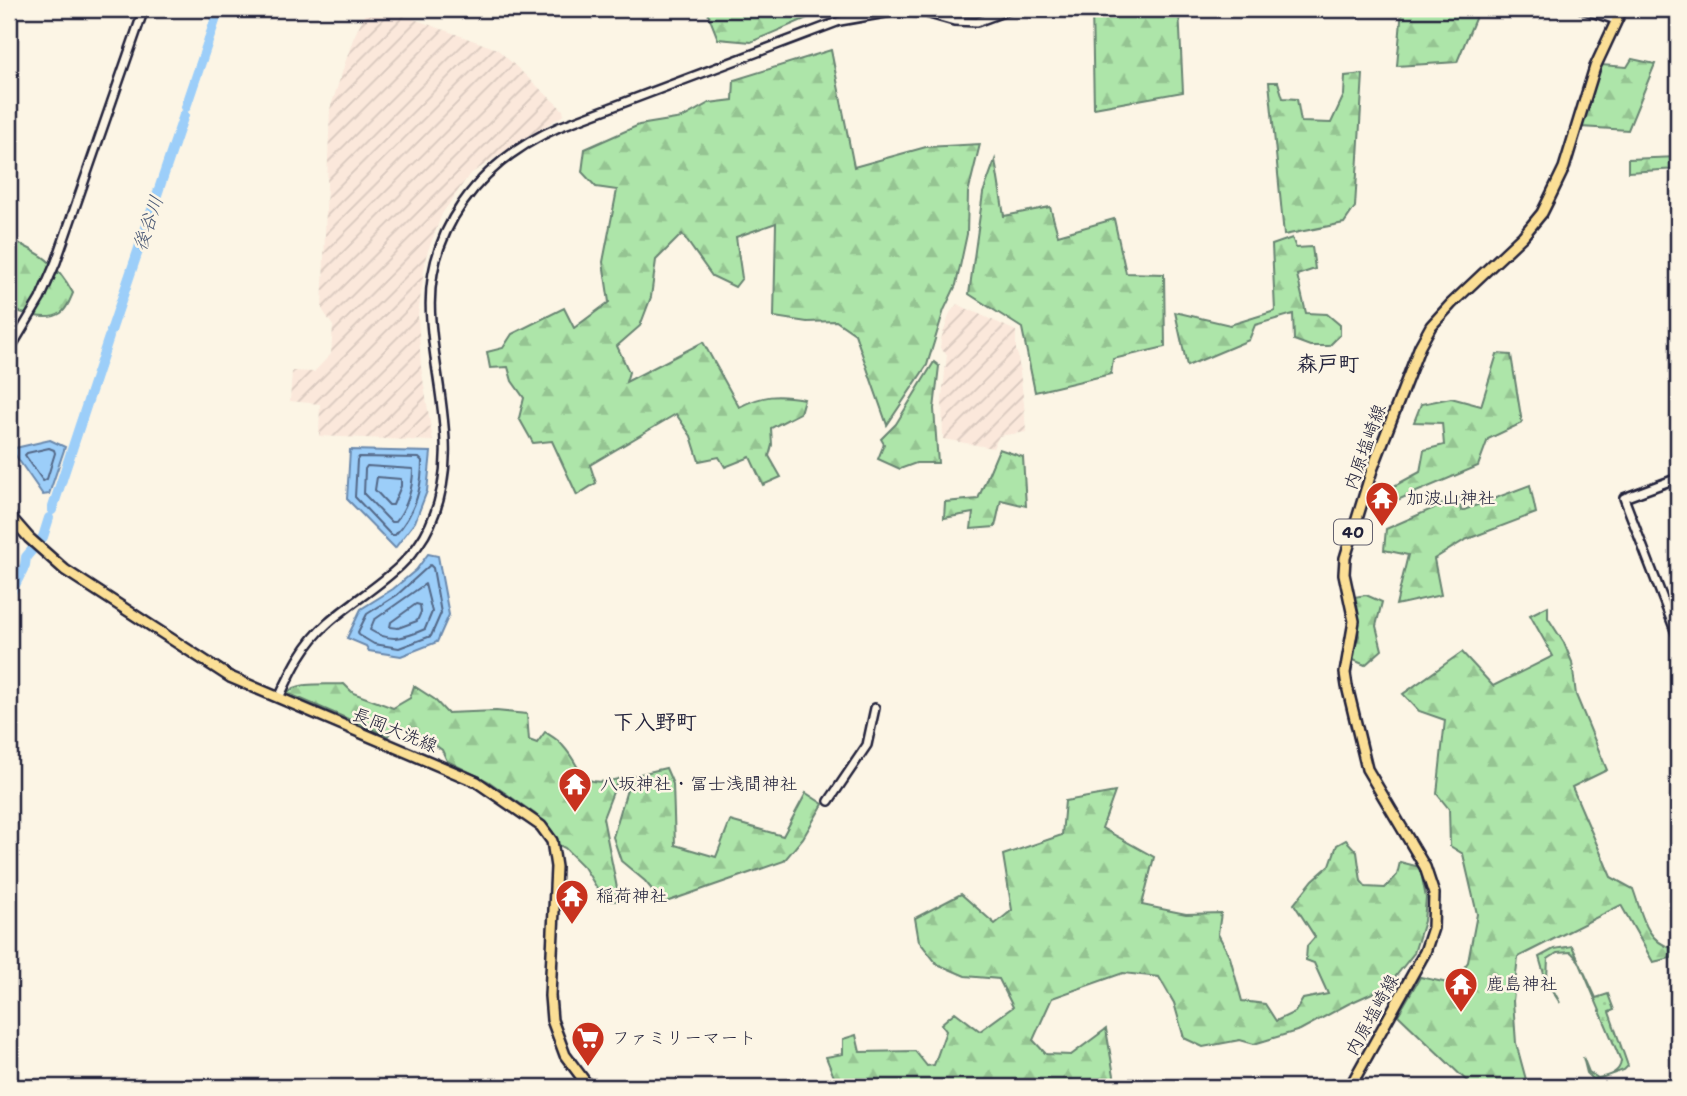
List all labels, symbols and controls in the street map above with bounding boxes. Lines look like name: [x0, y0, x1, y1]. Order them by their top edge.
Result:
water label: 後谷川: [127, 192, 169, 254]
district label: 森戸町: [1297, 350, 1360, 378]
street label: 内原塩崎線: [1338, 401, 1392, 493]
temple icon: 加波山神社: [1363, 479, 1401, 528]
place label: 加波山神社: [1406, 486, 1496, 510]
road number: 40: [1334, 520, 1372, 544]
street label: 長岡大洗線: [349, 702, 441, 758]
district label: 下入野町: [613, 708, 697, 736]
temple icon: 八坂神社・冨士浅間神社: [556, 765, 594, 814]
place label: 八坂神社・冨士浅間神社: [600, 772, 798, 796]
temple icon: 稲荷神社: [553, 877, 591, 926]
place label: 稲荷神社: [596, 884, 668, 908]
temple icon: 鹿島神社: [1442, 965, 1480, 1014]
street label: 内原塩崎線: [1340, 970, 1404, 1060]
place label: 鹿島神社: [1486, 972, 1558, 996]
supermarket icon: ファミリーマート: [569, 1019, 607, 1068]
place label: ファミリーマート: [612, 1026, 756, 1050]

